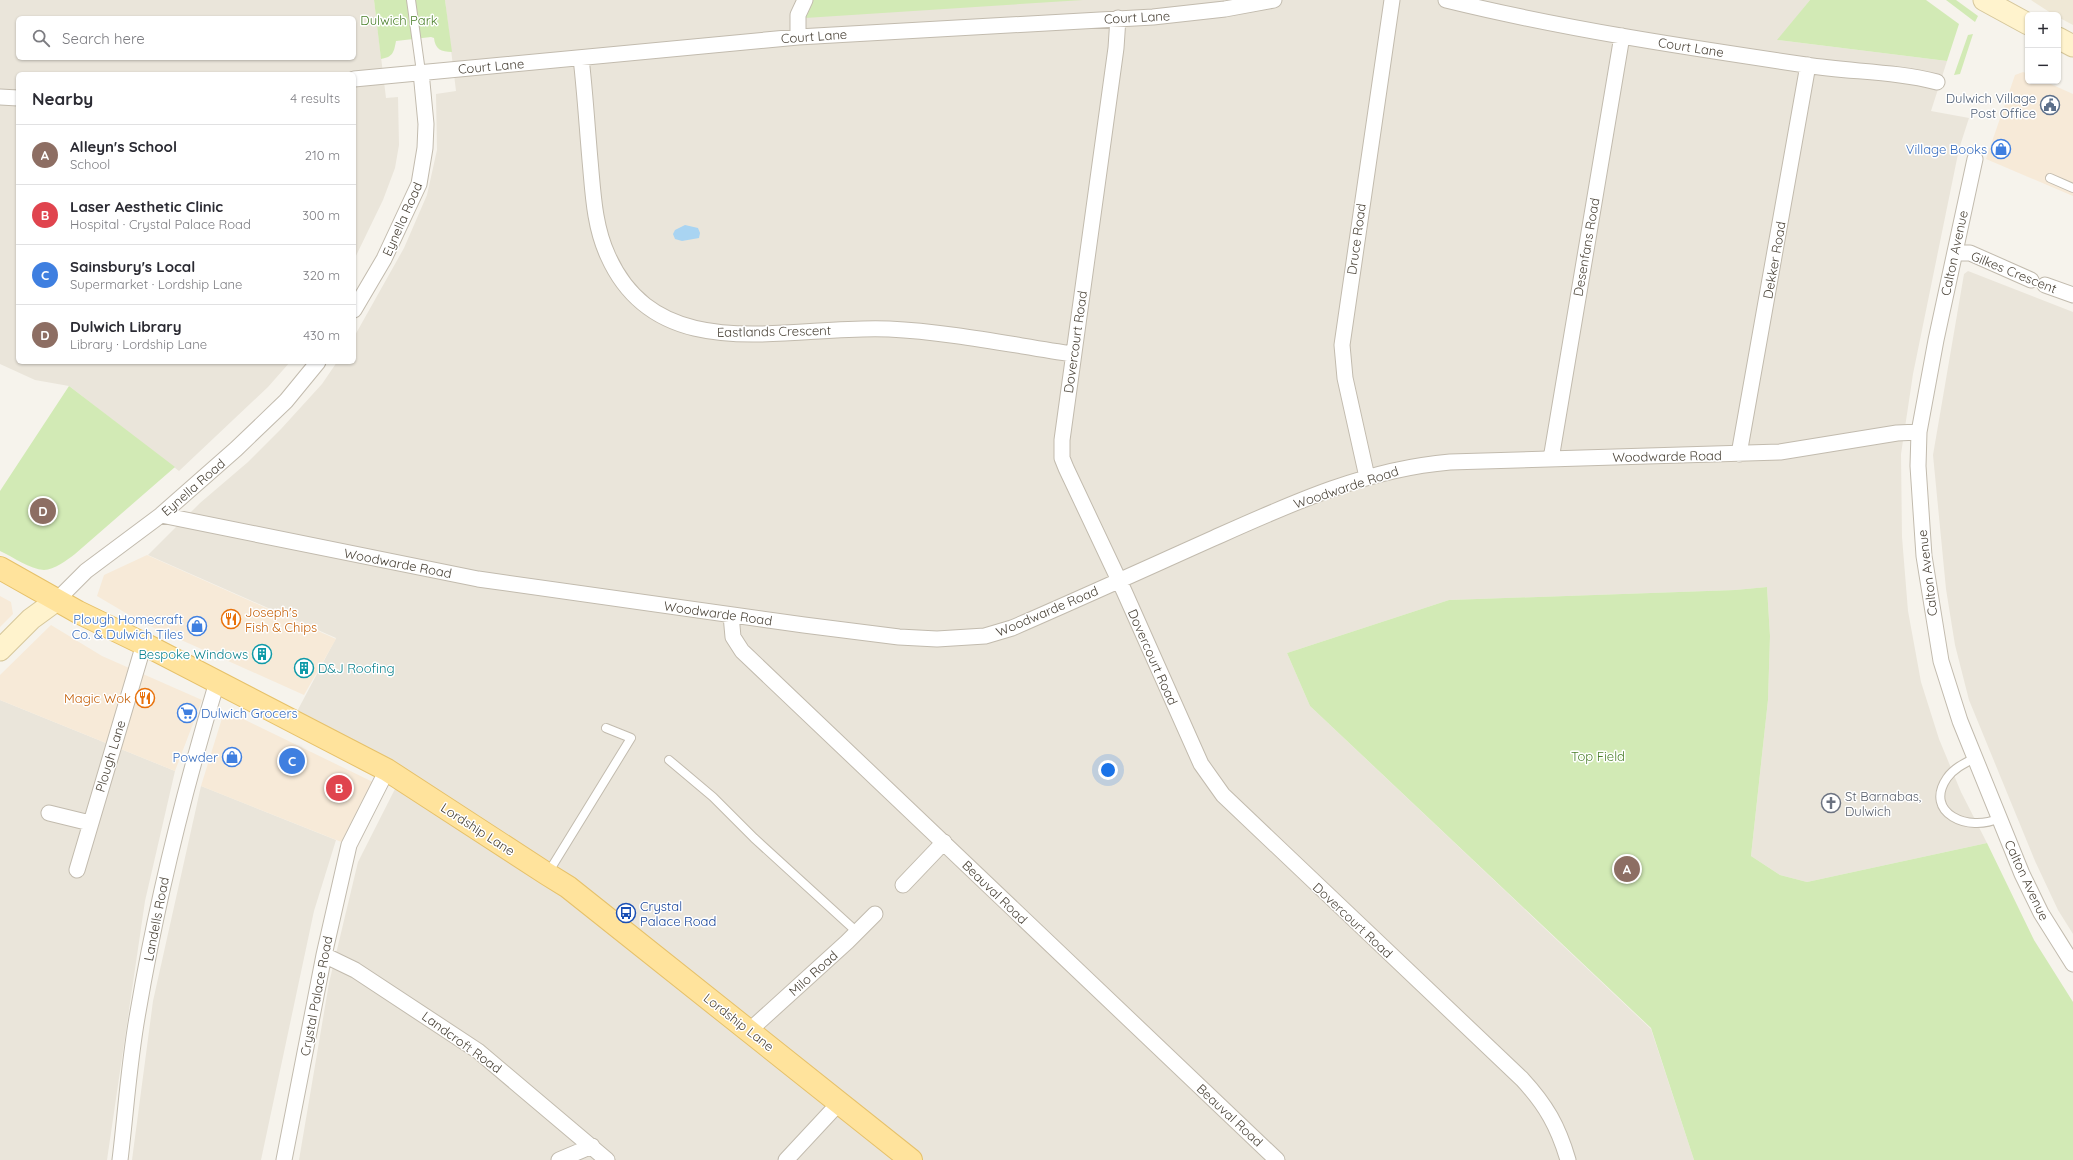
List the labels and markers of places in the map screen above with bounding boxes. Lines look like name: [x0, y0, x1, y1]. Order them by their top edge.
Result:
place label: Dulwich Village Post Office: [1946, 90, 2036, 121]
public building icon: Dulwich Village Post Office: [2039, 94, 2061, 116]
shop icon: Village Books: [1990, 138, 2012, 160]
place label: Village Books: [1906, 141, 1987, 157]
pin: D: [30, 496, 56, 526]
place label: Joseph's Fish & Chips: [245, 604, 317, 635]
restaurant icon: Joseph's Fish & Chips: [220, 608, 242, 630]
place label: Plough Homecraft Co. & Dulwich Tiles: [72, 611, 183, 642]
shop icon: Plough Homecraft Co. & Dulwich Tiles: [186, 615, 208, 637]
building icon: Bespoke Windows: [251, 643, 273, 665]
place label: Bespoke Windows: [138, 646, 248, 662]
building icon: D&J Roofing: [293, 657, 315, 679]
place label: D&J Roofing: [318, 660, 395, 676]
restaurant icon: Magic Wok: [134, 687, 156, 709]
place label: Magic Wok: [64, 690, 131, 706]
supermarket icon: Dulwich Grocers: [176, 702, 198, 724]
place label: Dulwich Grocers: [201, 705, 298, 721]
shop icon: Powder: [221, 746, 243, 768]
pin: C: [279, 746, 305, 776]
place label: Powder: [173, 749, 218, 765]
pin: B: [326, 773, 352, 803]
place label: St Barnabas, Dulwich: [1845, 788, 1922, 819]
church icon: St Barnabas, Dulwich: [1820, 792, 1842, 814]
pin: A: [1614, 854, 1640, 884]
place label: Crystal Palace Road: [640, 898, 716, 929]
bus stop icon: Crystal Palace Road: [615, 902, 637, 924]

